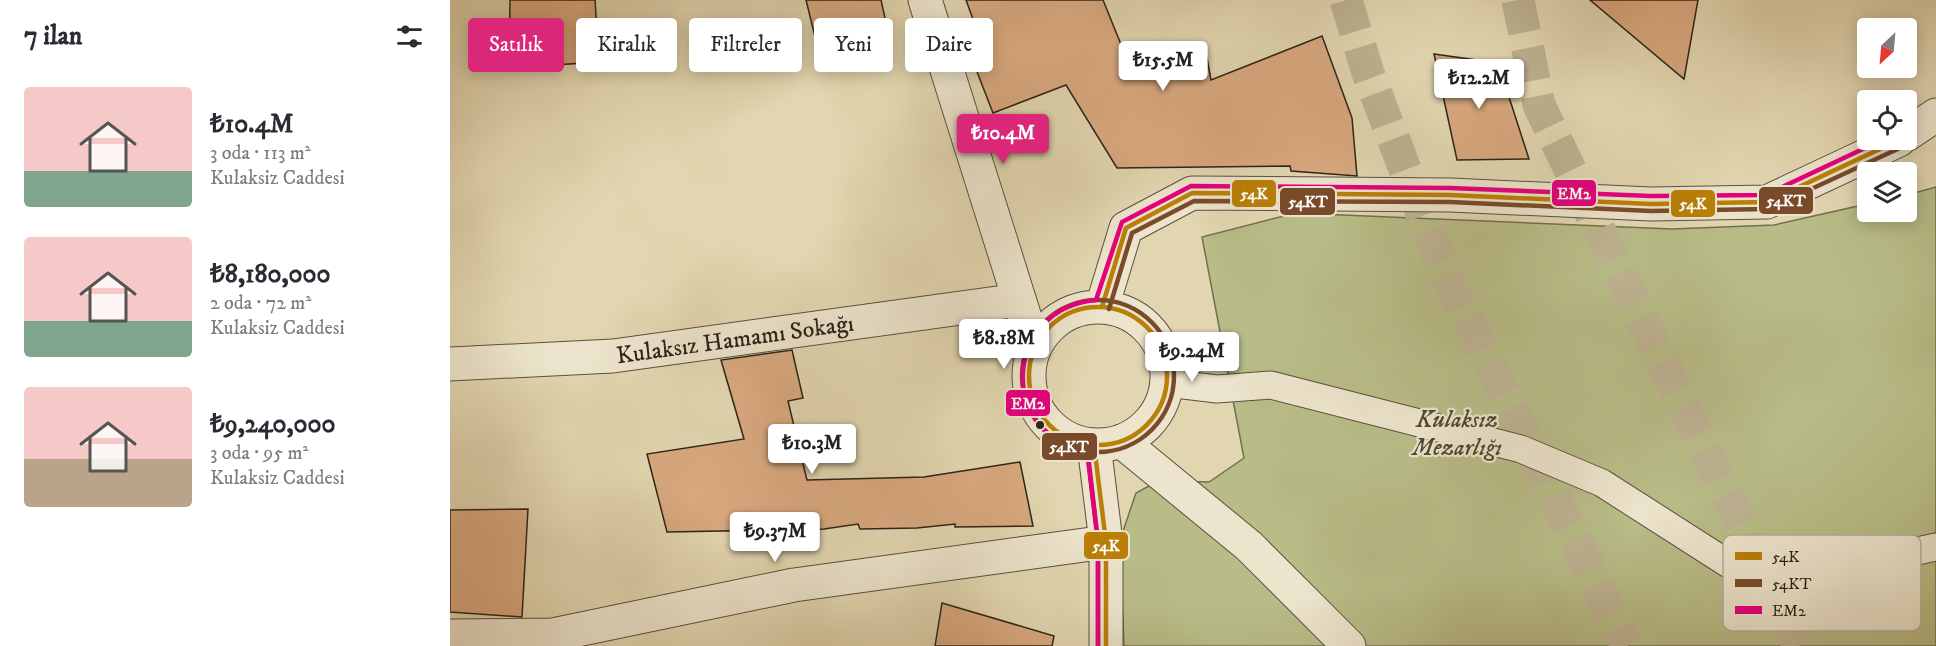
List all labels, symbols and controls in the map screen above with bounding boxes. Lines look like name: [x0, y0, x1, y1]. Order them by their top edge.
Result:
chip: Satılık: [468, 18, 564, 72]
chip: Kiralık: [576, 18, 677, 72]
chip: Filtreler: [689, 18, 802, 72]
chip: Yeni: [814, 18, 893, 72]
chip: Daire: [905, 18, 993, 72]
north arrow: [1857, 18, 1917, 78]
map controls: [1857, 18, 1917, 222]
text: 7 ilan: [24, 20, 82, 53]
icon: filters: [393, 20, 426, 53]
pin: ₺15.5M: [1114, 41, 1212, 92]
text: ₺15.5M: [1133, 48, 1193, 73]
pin: ₺12.2M: [1430, 59, 1528, 110]
text: ₺12.2M: [1448, 66, 1510, 91]
button: locate: [1857, 90, 1917, 150]
text: ₺10.4M: [210, 108, 293, 141]
icon: home: [72, 111, 144, 183]
pin: ₺10.4M: [954, 114, 1052, 165]
text: ₺10.4M: [971, 121, 1035, 146]
text: 3 oda · 113 m²: [210, 141, 311, 166]
button: layers: [1857, 162, 1917, 222]
text: Kulaksiz Caddesi: [210, 166, 345, 191]
line badge: 54K: [1231, 179, 1277, 208]
line badge: EM2: [1551, 179, 1597, 207]
text: 54K: [1239, 184, 1269, 204]
text: EM2: [1557, 184, 1592, 204]
line badge: 54KT: [1758, 186, 1814, 215]
line badge: 54KT: [1279, 187, 1336, 216]
line badge: 54K: [1670, 189, 1716, 218]
text: 54KT: [1765, 191, 1807, 211]
text: 54KT: [1287, 192, 1329, 212]
text: 54K: [1678, 194, 1708, 214]
text: ₺8,180,000: [210, 258, 330, 291]
icon: home: [72, 261, 144, 333]
text: 2 oda · 72 m²: [210, 291, 311, 316]
street label: Kulaksız Hamamı Sokağı: [615, 308, 856, 372]
text: Kulaksiz Caddesi: [210, 316, 345, 341]
pin: ₺8.18M: [955, 319, 1053, 370]
text: ₺8.18M: [973, 326, 1035, 351]
pin: ₺9.24M: [1143, 332, 1241, 383]
text: ₺9.24M: [1159, 339, 1225, 364]
line badge: EM2: [1005, 389, 1051, 417]
text: EM2: [1011, 394, 1046, 414]
park label: Kulaksız Mezarlığı: [1410, 405, 1502, 463]
text: ₺9,240,000: [210, 408, 336, 441]
icon: home: [72, 411, 144, 483]
unlabelled marker: [1034, 419, 1046, 431]
pin: ₺10.3M: [763, 424, 861, 475]
text: ₺10.3M: [782, 431, 842, 456]
line badge: 54KT: [1041, 432, 1098, 461]
text: 54KT: [1048, 437, 1090, 457]
text: 3 oda · 95 m²: [210, 441, 308, 466]
text: Kulaksiz Caddesi: [210, 466, 345, 491]
pin: ₺9.37M: [726, 512, 824, 563]
text: ₺9.37M: [744, 519, 806, 544]
line badge: 54K: [1083, 531, 1129, 560]
legend: [1723, 535, 1921, 631]
text: 54K: [1091, 536, 1121, 556]
text: 54K: [1772, 547, 1800, 567]
text: 54KT: [1772, 574, 1812, 594]
text: EM2: [1772, 601, 1806, 621]

